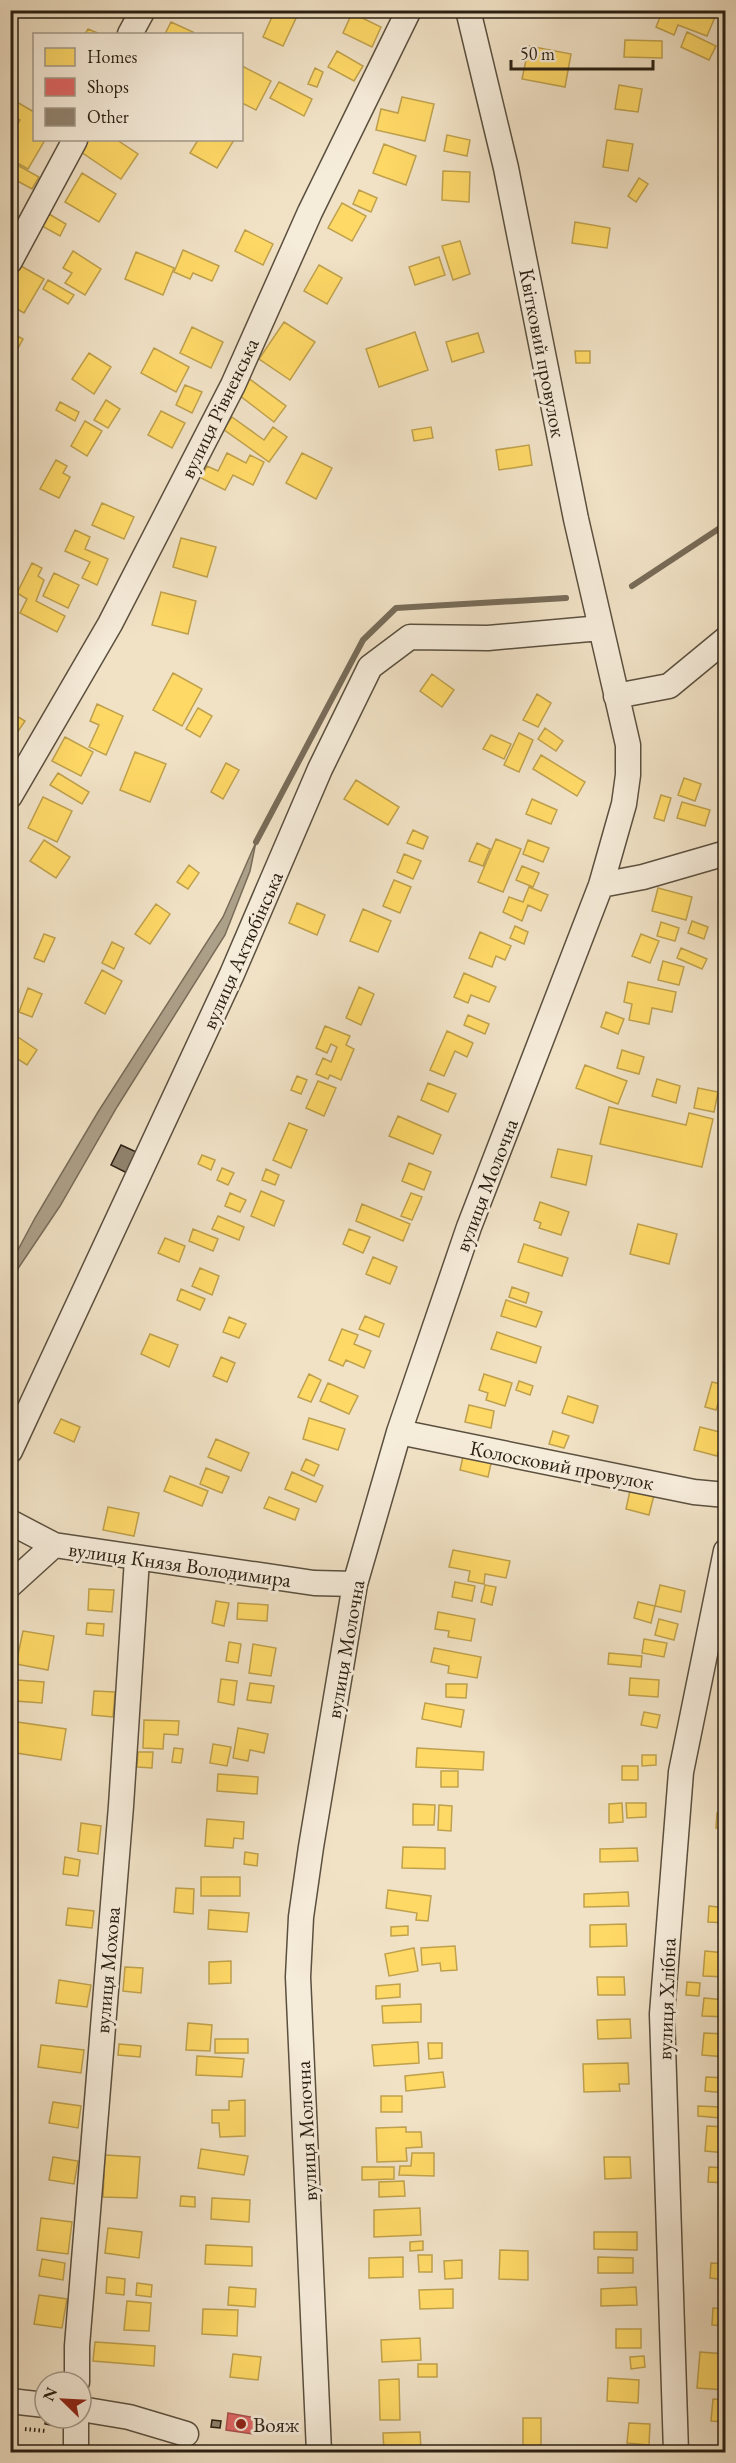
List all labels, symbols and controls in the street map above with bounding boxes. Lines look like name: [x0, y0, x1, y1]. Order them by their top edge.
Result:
legend: [33, 33, 243, 141]
scale bar: [511, 33, 654, 71]
text: 50 m: [520, 42, 555, 65]
text: Homes: [87, 45, 138, 68]
text: Shops: [87, 75, 129, 98]
text: Other: [87, 105, 129, 128]
street label: Квітковий провулок: [513, 266, 573, 440]
street label: вулиця Рівненська: [173, 333, 265, 483]
street label: вулиця Актюбінська: [195, 866, 289, 1033]
street label: вулиця Молочна: [448, 1114, 524, 1255]
street label: Колосковий провулок: [468, 1434, 656, 1496]
street label: вулиця Князя Володимира: [67, 1535, 294, 1593]
street label: вулиця Молочна: [320, 1577, 371, 1720]
street label: вулиця Мохова: [88, 1905, 126, 2035]
street label: вулиця Хлібна: [650, 1937, 682, 2061]
street label: вулиця Молочна: [289, 2060, 323, 2202]
north arrow: [33, 2370, 93, 2430]
text: N: [38, 2384, 62, 2404]
place label: Вояж: [253, 2411, 300, 2438]
marker: Вояж: [234, 2417, 248, 2431]

